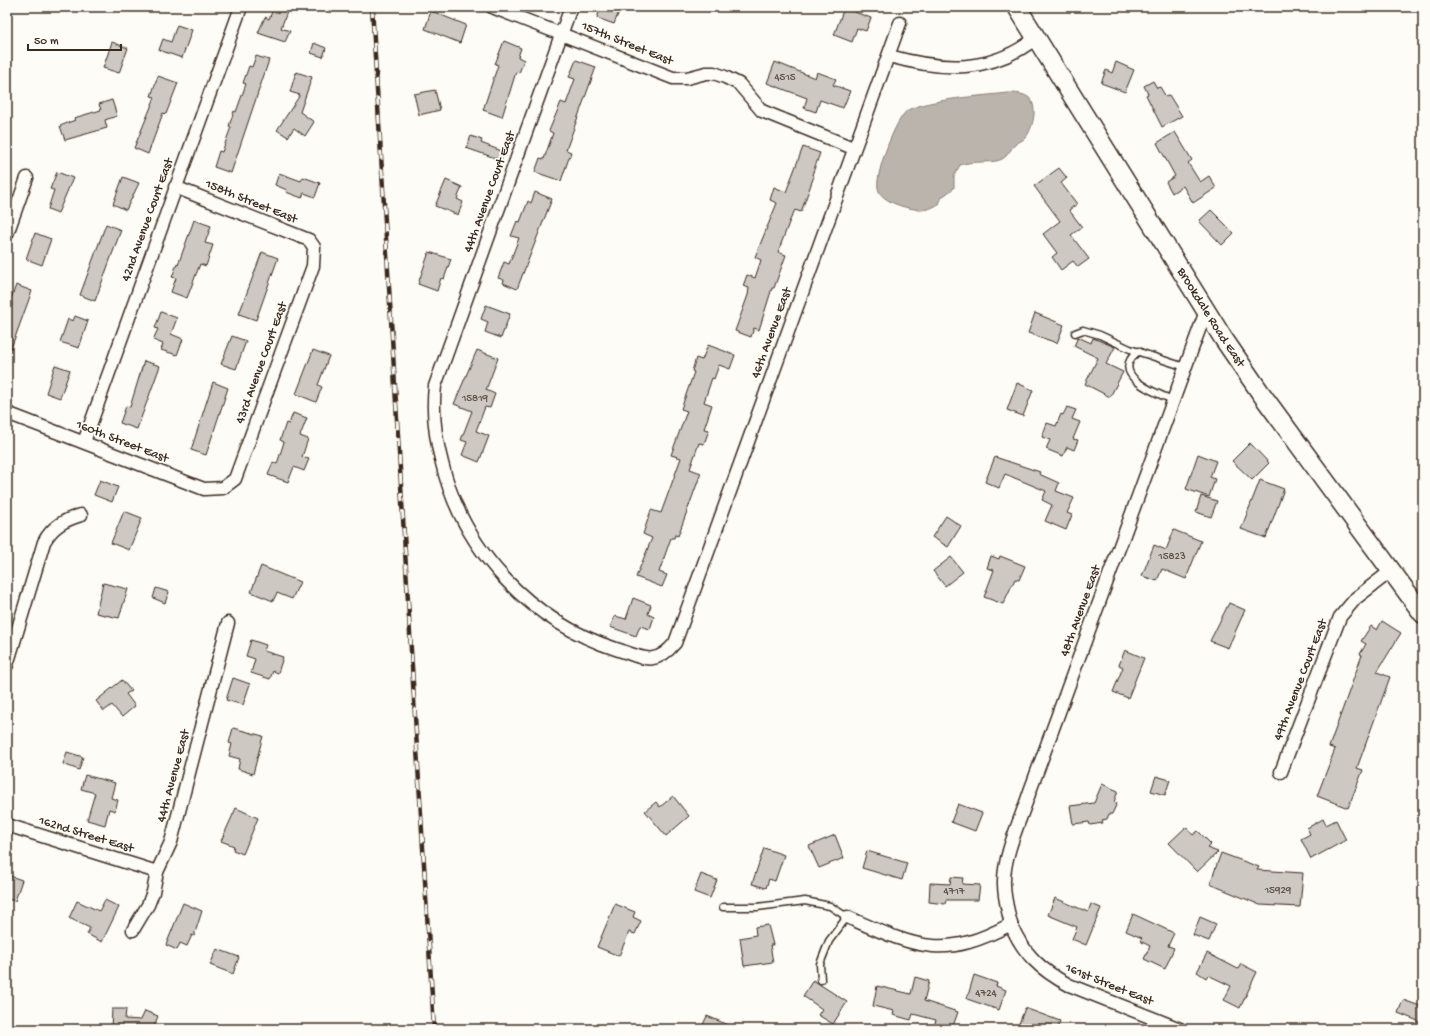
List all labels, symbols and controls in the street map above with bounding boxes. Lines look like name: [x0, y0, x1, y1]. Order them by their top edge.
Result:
street label: 157th Street East: [578, 18, 677, 70]
scale bar: [28, 26, 121, 52]
text: 50 m: [34, 35, 59, 49]
house number: 4515: [774, 72, 796, 84]
street label: 44th Avenue Court East: [461, 128, 520, 255]
street label: 42nd Avenue Court East: [119, 155, 178, 284]
street label: 158th Street East: [202, 176, 301, 228]
street label: Brookdale Road East: [1173, 264, 1249, 371]
street label: 46th Avenue East: [749, 284, 796, 381]
street label: 43rd Avenue Court East: [233, 298, 292, 426]
house number: 15819: [461, 393, 489, 405]
street label: 160th Street East: [73, 417, 172, 467]
house number: 15823: [1157, 551, 1186, 563]
street label: 48th Avenue East: [1057, 562, 1105, 659]
street label: 49th Avenue Court East: [1271, 616, 1332, 743]
street label: 44th Avenue East: [154, 726, 194, 824]
street label: 162nd Street East: [36, 813, 137, 857]
house number: 15929: [1264, 885, 1292, 897]
house number: 4717: [943, 886, 965, 898]
street label: 161st Street East: [1062, 960, 1157, 1010]
house number: 4724: [975, 988, 998, 1000]

